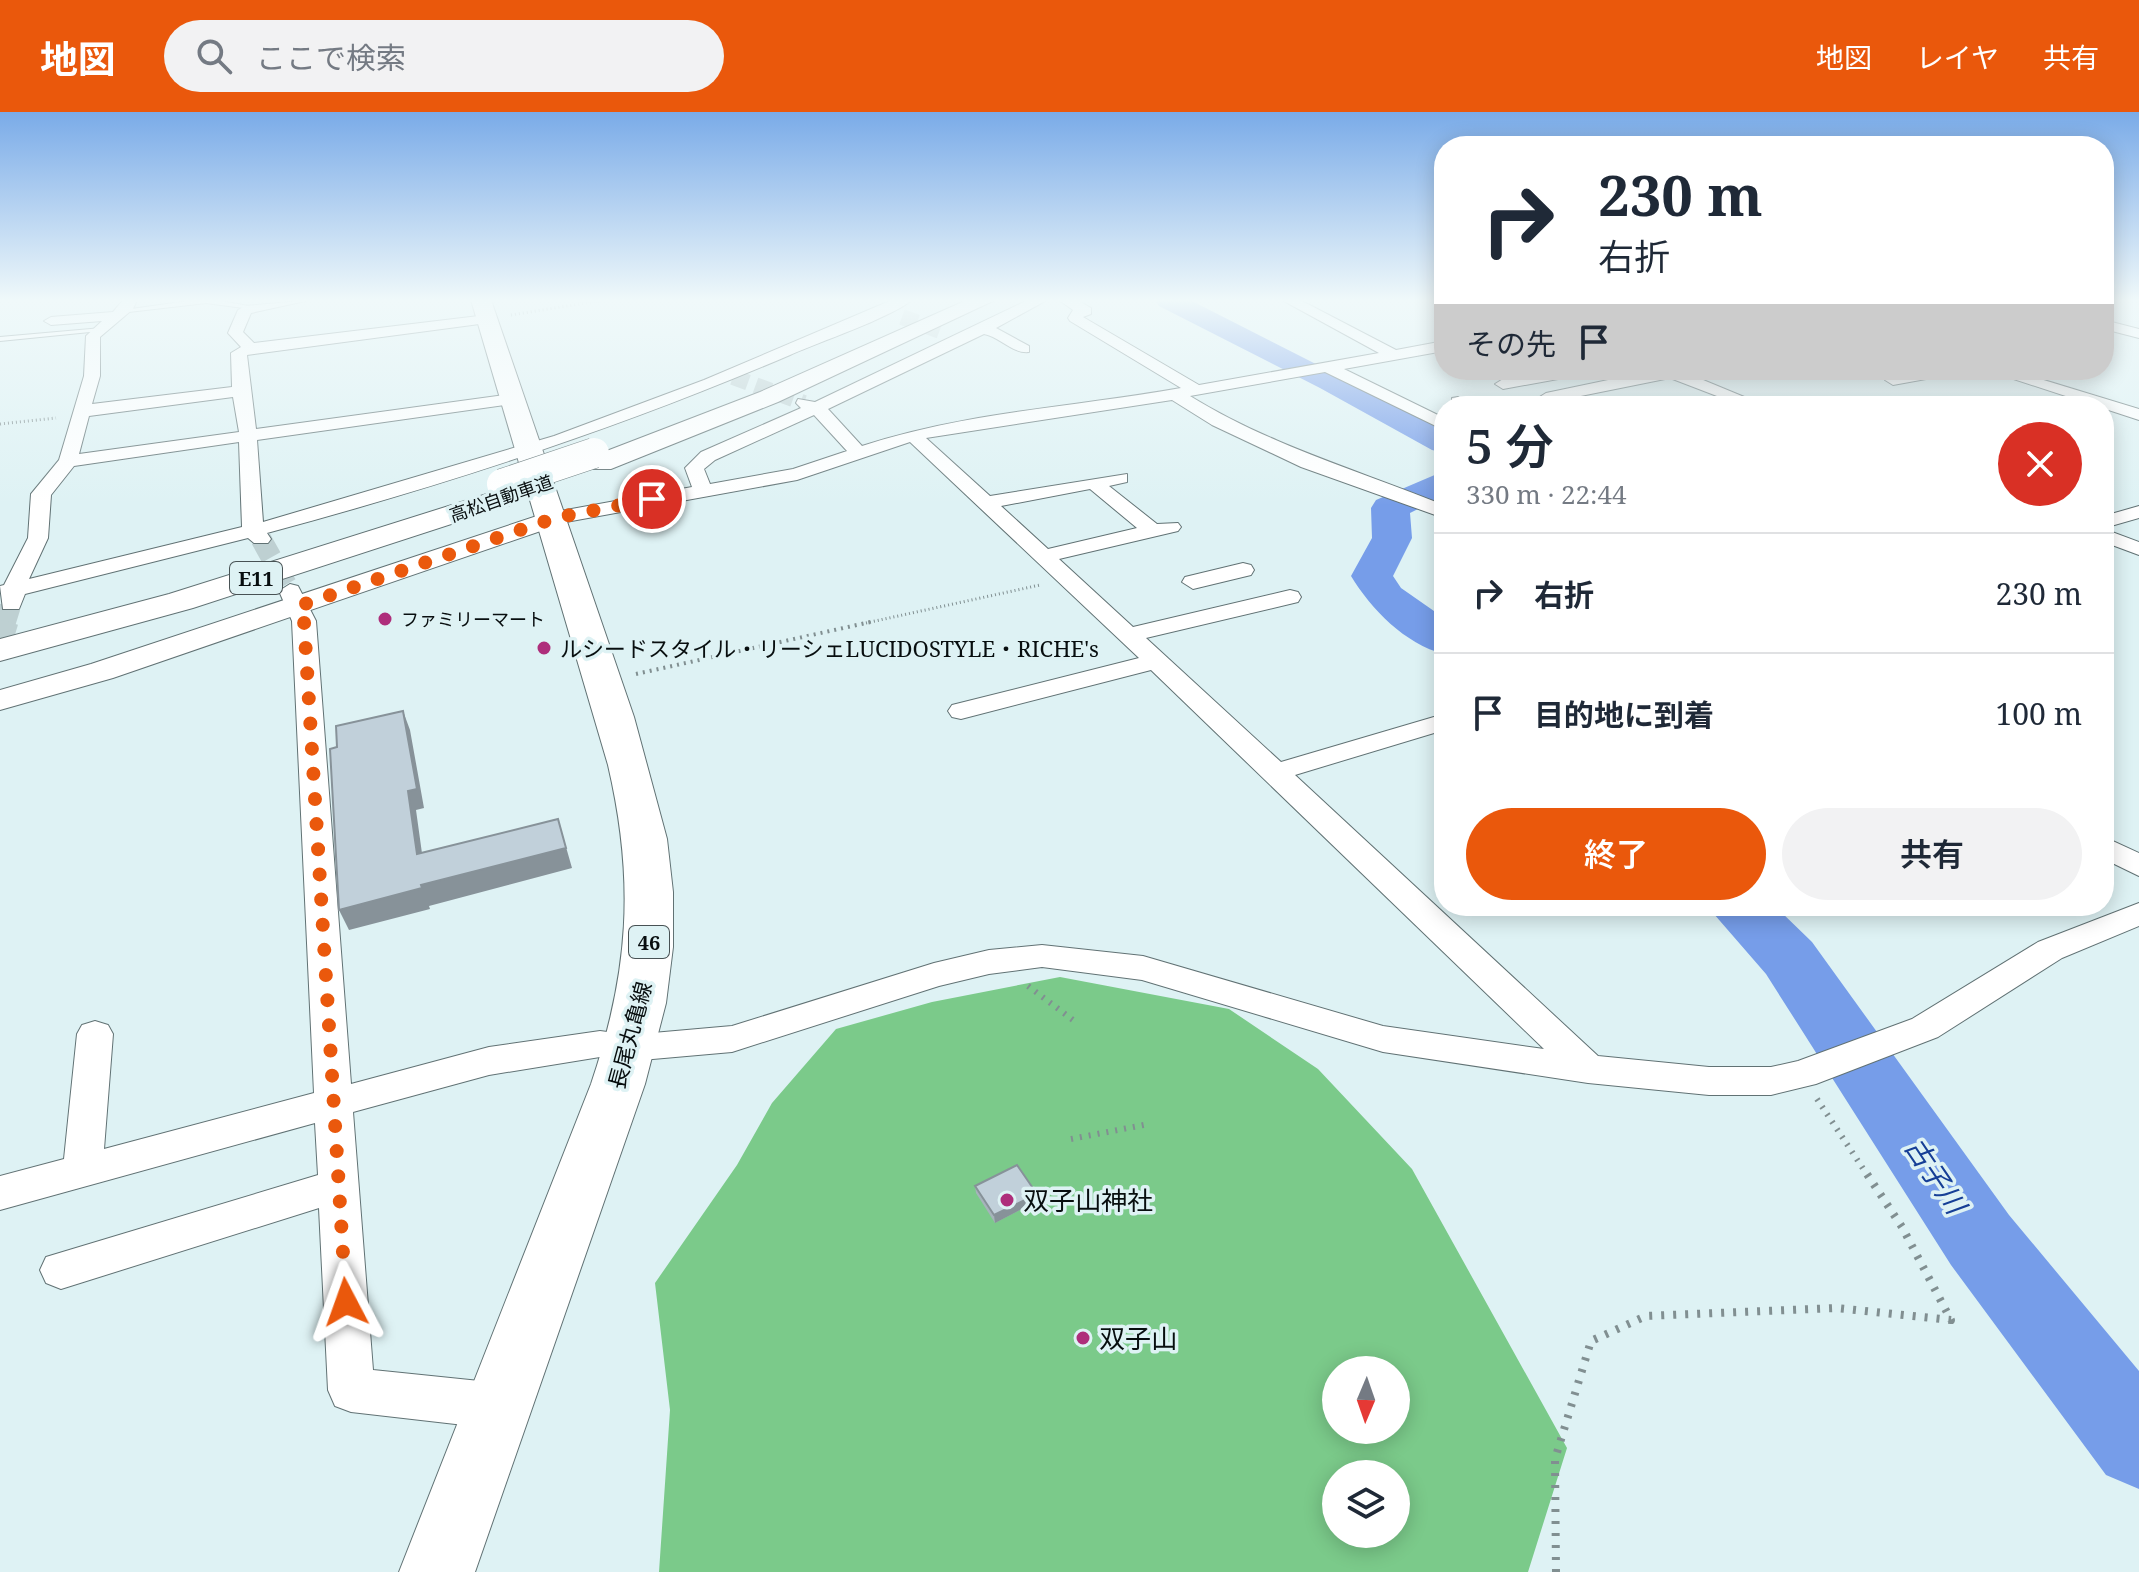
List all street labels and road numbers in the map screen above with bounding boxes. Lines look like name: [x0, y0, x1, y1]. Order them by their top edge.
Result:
street label: 高松自動車道: [446, 469, 556, 527]
road number: E11: [230, 562, 282, 594]
road number: 46: [629, 926, 669, 958]
street label: 長尾丸亀線: [600, 978, 658, 1092]

